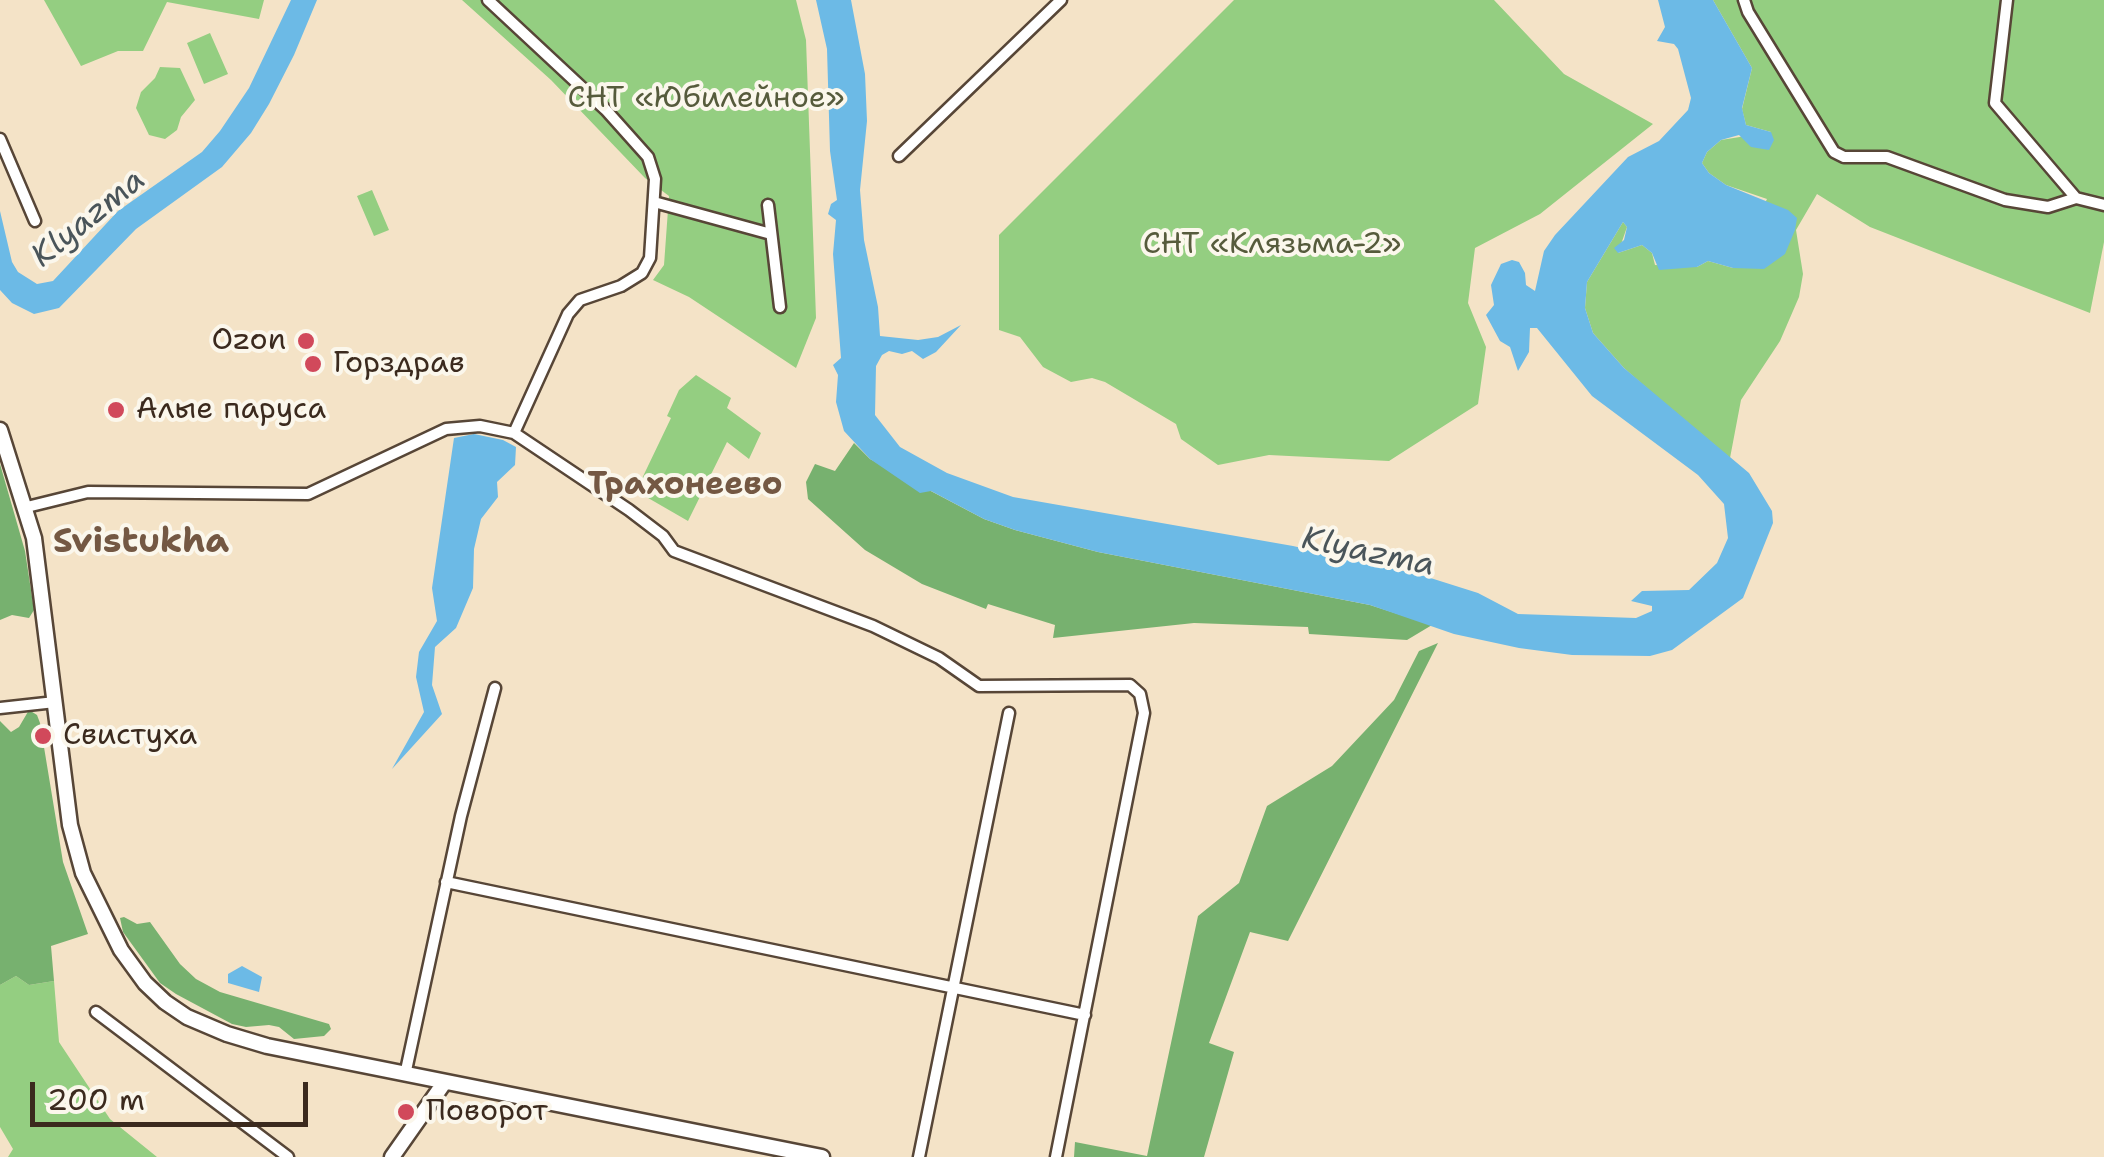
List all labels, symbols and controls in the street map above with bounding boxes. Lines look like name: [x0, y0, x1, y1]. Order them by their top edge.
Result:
park label: СНТ «Юбилейное»: [568, 81, 844, 117]
water label: Klyazma: [24, 162, 154, 276]
park label: СНТ «Клязьма-2»: [1143, 227, 1401, 263]
place label: Ozon: [211, 323, 286, 359]
marker: Ozon: [295, 330, 317, 352]
place label: Горздрав: [333, 346, 465, 382]
marker: Горздрав: [302, 353, 324, 375]
place label: Алые паруса: [136, 392, 326, 428]
marker: Алые паруса: [105, 399, 127, 421]
district label: Трахонеево: [587, 467, 783, 505]
water label: Klyazma: [1298, 520, 1438, 586]
district label: Svistukha: [53, 522, 229, 564]
place label: Свистуха: [63, 718, 197, 754]
marker: Свистуха: [32, 725, 54, 747]
scale bar: [35, 1062, 312, 1124]
text: 200 m: [47, 1079, 145, 1120]
place label: Поворот: [426, 1094, 548, 1130]
marker: Поворот: [395, 1101, 417, 1123]

